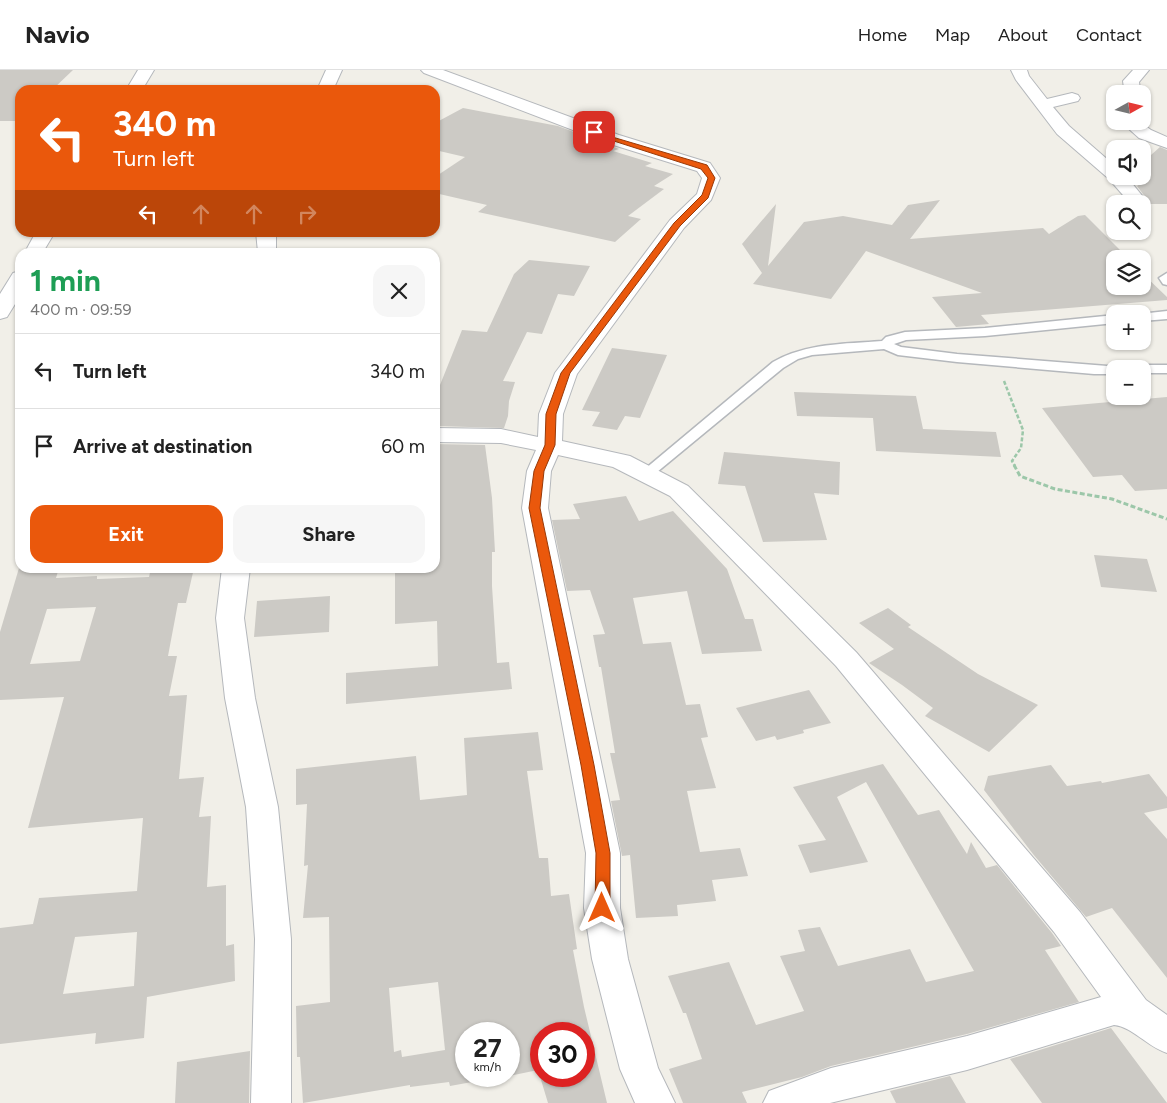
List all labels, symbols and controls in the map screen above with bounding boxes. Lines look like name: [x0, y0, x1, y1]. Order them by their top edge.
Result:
text: Navio: [25, 20, 90, 49]
text: Home: [858, 24, 907, 46]
text: Map: [935, 24, 970, 46]
text: About: [998, 24, 1048, 46]
text: Contact: [1076, 24, 1142, 46]
north arrow: [1106, 85, 1151, 130]
map controls: [1106, 85, 1151, 405]
text: 340 m: [113, 103, 216, 145]
icon: left: [30, 105, 95, 170]
pin: [573, 111, 615, 153]
icon: arrive: [580, 118, 608, 146]
button: sound: [1106, 140, 1151, 185]
text: Turn left: [113, 145, 195, 172]
button: search: [1106, 195, 1151, 240]
icon: left: [134, 200, 162, 228]
icon: ahead: [187, 200, 215, 228]
icon: ahead: [240, 200, 268, 228]
icon: right: [293, 200, 321, 228]
button: layers: [1106, 250, 1151, 295]
text: 1 min: [30, 262, 101, 299]
button: close: [373, 265, 425, 317]
text: 400 m · 09:59: [30, 300, 132, 319]
button: +: [1106, 305, 1151, 350]
icon: left: [30, 357, 58, 385]
text: Turn left: [73, 360, 147, 383]
text: 340 m: [370, 360, 425, 383]
button: −: [1106, 360, 1151, 405]
icon: arrive: [30, 432, 58, 460]
text: Arrive at destination: [73, 435, 252, 458]
text: 60 m: [381, 435, 425, 458]
button: Exit: [30, 505, 223, 563]
button: Share: [233, 505, 425, 563]
position arrow: [575, 881, 627, 933]
speed limit sign: 30: [530, 1022, 595, 1087]
text: 27: [473, 1033, 502, 1063]
text: km/h: [474, 1060, 501, 1074]

